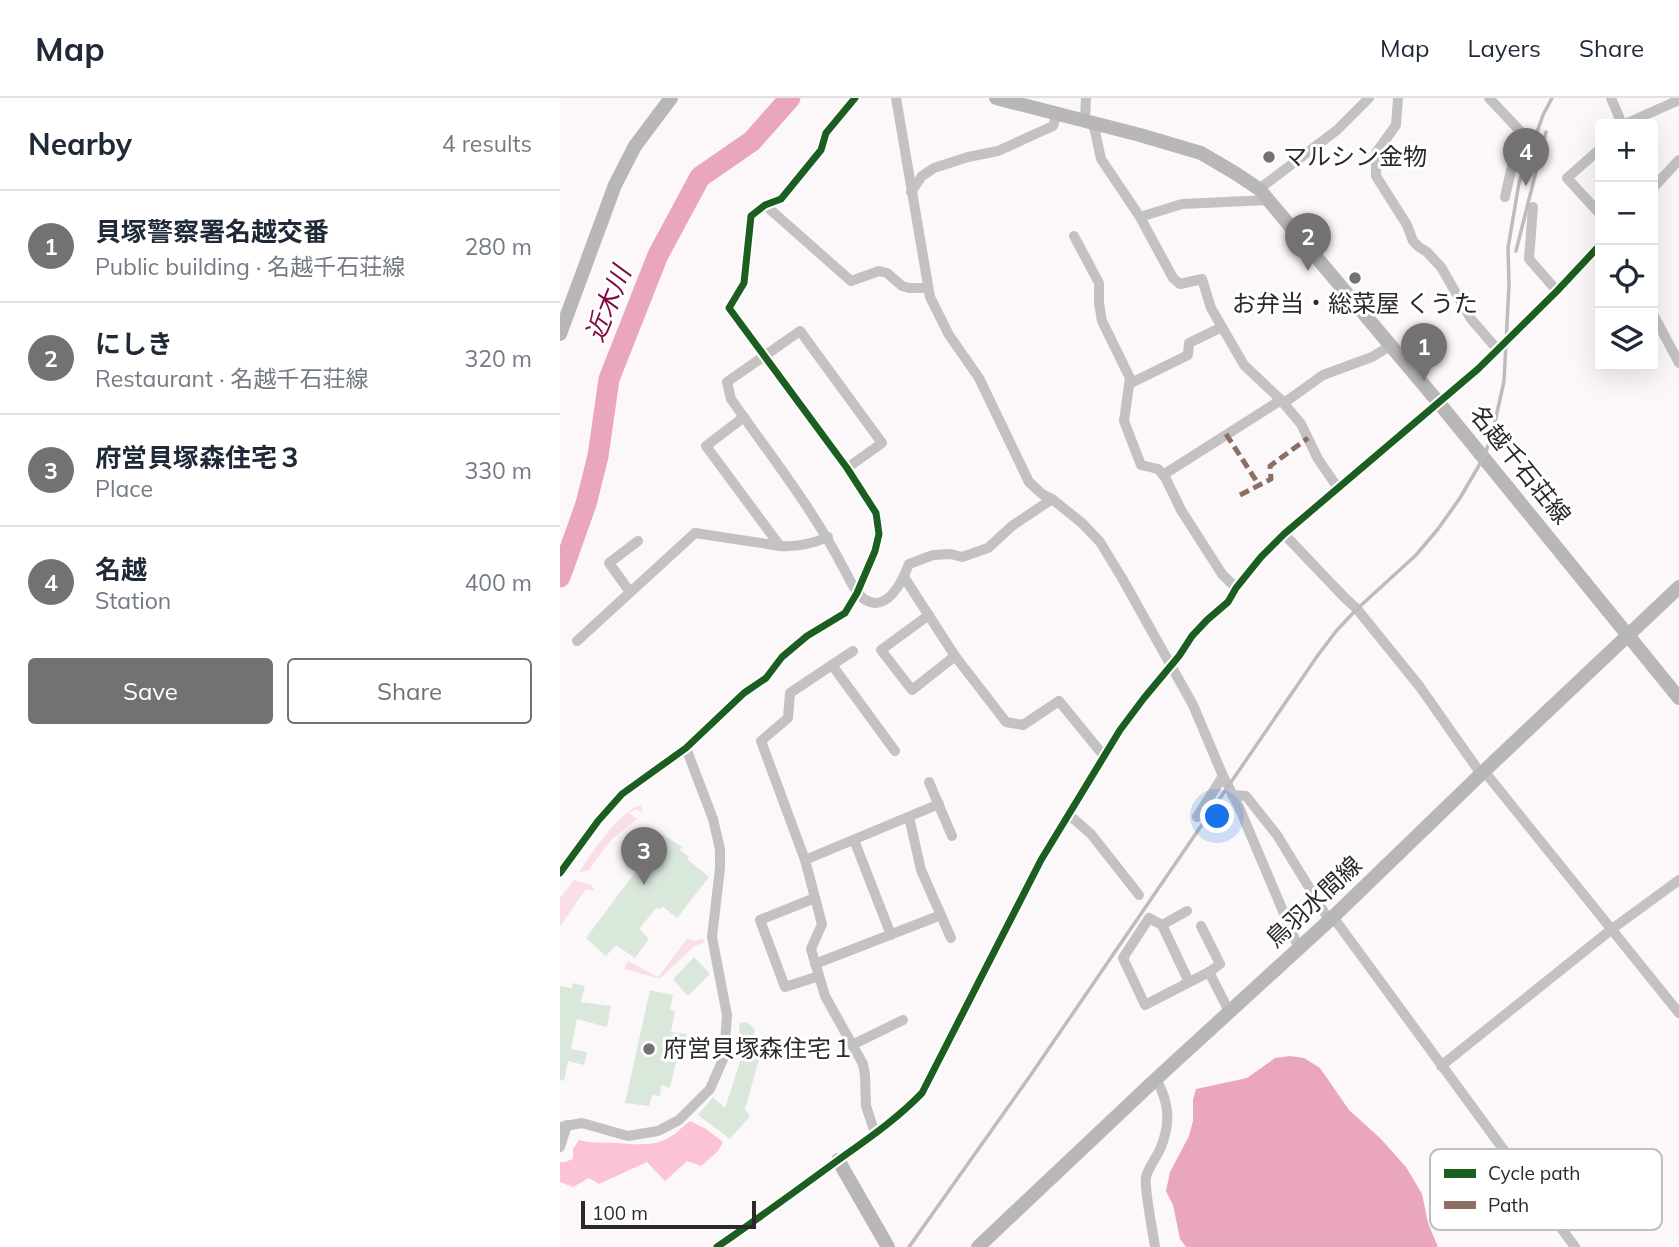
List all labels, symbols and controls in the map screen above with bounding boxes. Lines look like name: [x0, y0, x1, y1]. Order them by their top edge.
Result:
text: Map: [35, 28, 105, 69]
text: Map: [1380, 33, 1429, 63]
text: Layers: [1467, 33, 1541, 63]
text: Share: [1579, 33, 1644, 63]
map controls: [1595, 119, 1658, 371]
button: +: [1595, 119, 1658, 182]
text: Nearby: [28, 125, 132, 163]
pin: 4: [1503, 128, 1549, 186]
text: 4 results: [442, 129, 532, 158]
place label: マルシン金物: [1283, 141, 1427, 171]
marker: マルシン金物: [1261, 149, 1277, 165]
button: −: [1595, 182, 1658, 245]
pin: 2: [1285, 213, 1331, 271]
text: 貝塚警察署名越交番: [95, 215, 329, 248]
text: 1: [44, 232, 58, 261]
text: 280 m: [464, 232, 532, 261]
button: locate: [1595, 245, 1658, 308]
text: Public building · 名越千石荘線: [95, 252, 405, 281]
water label: 近木川: [578, 259, 639, 346]
marker: お弁当・総菜屋 くうた: [1347, 270, 1363, 286]
place label: お弁当・総菜屋 くうた: [1232, 288, 1478, 318]
button: layers: [1595, 308, 1658, 371]
pin: 1: [1401, 323, 1447, 381]
text: にしき: [95, 327, 173, 360]
text: 2: [44, 344, 58, 373]
text: 320 m: [464, 344, 532, 373]
text: Restaurant · 名越千石荘線: [95, 364, 368, 393]
street label: 名越千石荘線: [1464, 399, 1578, 530]
text: 府営貝塚森住宅３: [95, 441, 303, 474]
text: 3: [44, 456, 58, 485]
text: 330 m: [464, 456, 532, 485]
text: Place: [95, 474, 153, 503]
text: 名越: [95, 553, 147, 586]
text: 4: [44, 568, 58, 597]
text: 400 m: [464, 568, 532, 597]
text: Station: [95, 586, 171, 615]
button: Save: [28, 658, 273, 724]
button: Share: [287, 658, 532, 724]
your location: [1200, 799, 1234, 833]
pin: 3: [621, 827, 667, 885]
street label: 鳥羽水間線: [1259, 849, 1367, 953]
place label: 府営貝塚森住宅１: [663, 1033, 855, 1063]
marker: 府営貝塚森住宅１: [641, 1041, 657, 1057]
legend: [1430, 1149, 1662, 1230]
text: Cycle path: [1488, 1161, 1580, 1185]
text: Path: [1488, 1193, 1529, 1217]
scale bar: [581, 1198, 756, 1230]
text: 100 m: [592, 1201, 648, 1225]

